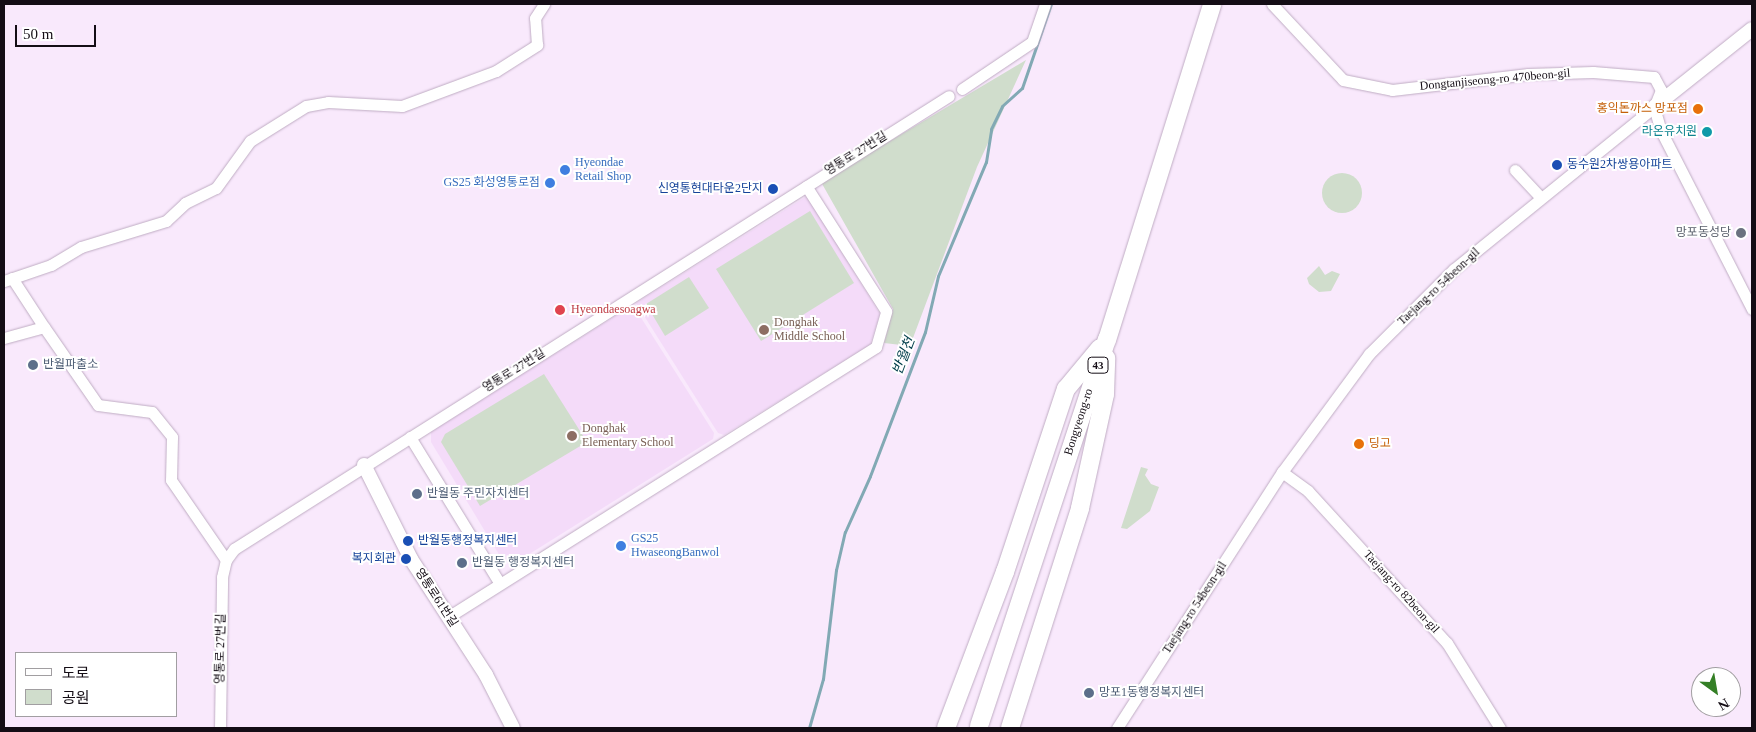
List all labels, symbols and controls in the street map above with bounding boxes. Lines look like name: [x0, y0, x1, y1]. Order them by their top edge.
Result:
scale bar: [18, 15, 99, 47]
text: 50 m: [23, 26, 53, 42]
street label: Dongtanjiseong-ro 470beon-gil: [1419, 66, 1571, 94]
place label: 홍익돈까스 망포점: [1597, 102, 1688, 116]
marker: 홍익돈까스 망포점: [1692, 103, 1704, 115]
place label: 라온유치원: [1642, 125, 1697, 139]
marker: 라온유치원: [1701, 126, 1713, 138]
street label: 영통로 27번길: [822, 129, 890, 179]
place label: Hyeondae Retail Shop: [575, 156, 631, 184]
place label: 동수원2차쌍용아파트: [1567, 158, 1672, 172]
marker: 동수원2차쌍용아파트: [1551, 159, 1563, 171]
marker: Hyeondae Retail Shop: [559, 164, 571, 176]
place label: GS25 화성영통로점: [443, 176, 540, 190]
marker: GS25 화성영통로점: [544, 177, 556, 189]
place label: 신영통현대타운2단지: [658, 182, 763, 196]
marker: 신영통현대타운2단지: [767, 183, 779, 195]
place label: 망포동성당: [1676, 226, 1731, 240]
marker: 망포동성당: [1735, 227, 1747, 239]
street label: Taejang-ro 54beon-gil: [1395, 245, 1483, 329]
marker: Hyeondaesoagwa: [553, 303, 567, 317]
place label: Hyeondaesoagwa: [571, 303, 656, 317]
place label: Donghak Middle School: [774, 316, 845, 344]
marker: Donghak Middle School: [758, 324, 770, 336]
water label: 반월천: [889, 335, 919, 377]
street label: 영통로 27번길: [480, 346, 548, 396]
road number: 43: [1087, 356, 1109, 374]
place label: 반월파출소: [43, 358, 98, 372]
marker: 반월파출소: [27, 359, 39, 371]
street label: Bongyeong-ro: [1061, 387, 1097, 457]
place label: Donghak Elementary School: [582, 422, 674, 450]
marker: Donghak Elementary School: [566, 430, 578, 442]
place label: 딩고: [1369, 437, 1391, 451]
marker: 딩고: [1353, 438, 1365, 450]
place label: 반월동 주민자치센터: [427, 487, 529, 501]
marker: 반월동 주민자치센터: [411, 488, 423, 500]
place label: GS25 HwaseongBanwol: [631, 532, 719, 560]
place label: 반월동행정복지센터: [418, 534, 517, 548]
marker: 반월동행정복지센터: [402, 535, 414, 547]
marker: GS25 HwaseongBanwol: [615, 540, 627, 552]
street label: Taejang-ro 82beon-gil: [1360, 548, 1442, 636]
place label: 복지회관: [352, 552, 396, 566]
marker: 복지회관: [400, 553, 412, 565]
place label: 반월동 행정복지센터: [472, 556, 574, 570]
marker: 반월동 행정복지센터: [456, 557, 468, 569]
street label: Taejang-ro 54beon-gil: [1160, 559, 1230, 657]
street label: 영통로61번길: [412, 566, 460, 630]
street label: 영통로 27번길: [213, 614, 229, 684]
legend: [15, 652, 178, 717]
text: 도로: [62, 665, 90, 681]
north arrow: [1691, 667, 1741, 717]
place label: 망포1동행정복지센터: [1099, 686, 1204, 700]
marker: 망포1동행정복지센터: [1083, 687, 1095, 699]
text: 공원: [62, 690, 90, 706]
text: N: [1715, 695, 1732, 713]

